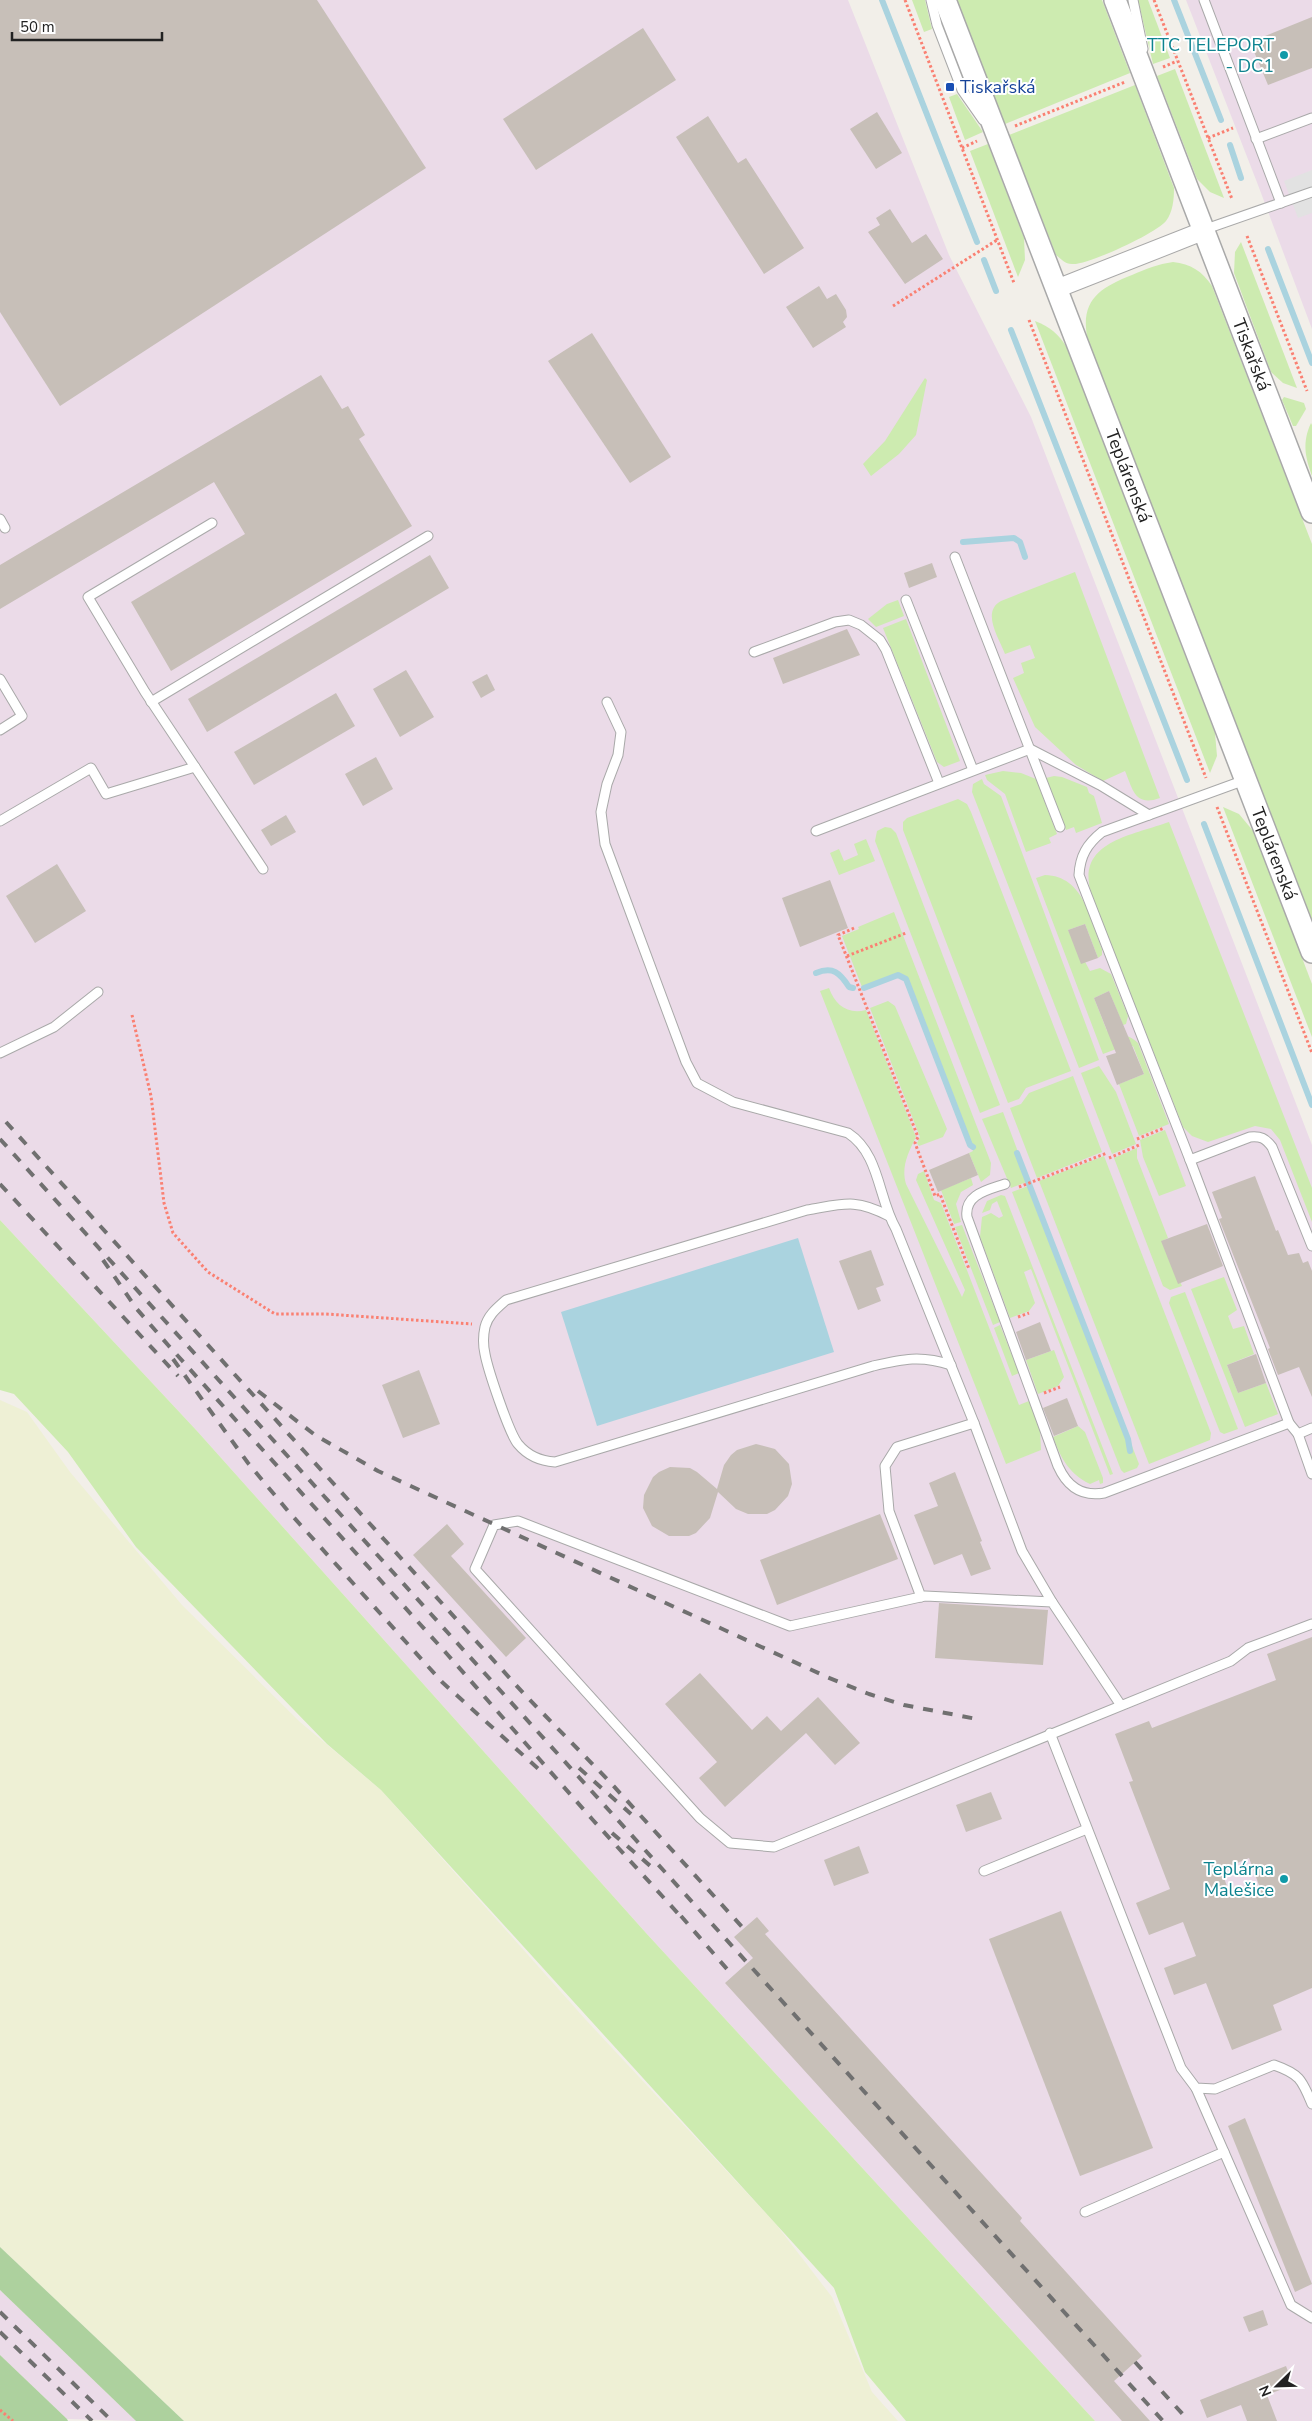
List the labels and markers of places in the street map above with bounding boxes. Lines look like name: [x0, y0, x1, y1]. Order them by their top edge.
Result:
place label: TTC TELEPORT - DC1: [1147, 33, 1274, 78]
marker: TTC TELEPORT - DC1: [1278, 49, 1290, 61]
place label: Tiskařská: [960, 75, 1036, 99]
marker: Tiskařská: [944, 81, 956, 93]
place label: Teplárna Malešice: [1203, 1857, 1274, 1902]
marker: Teplárna Malešice: [1278, 1873, 1290, 1885]

